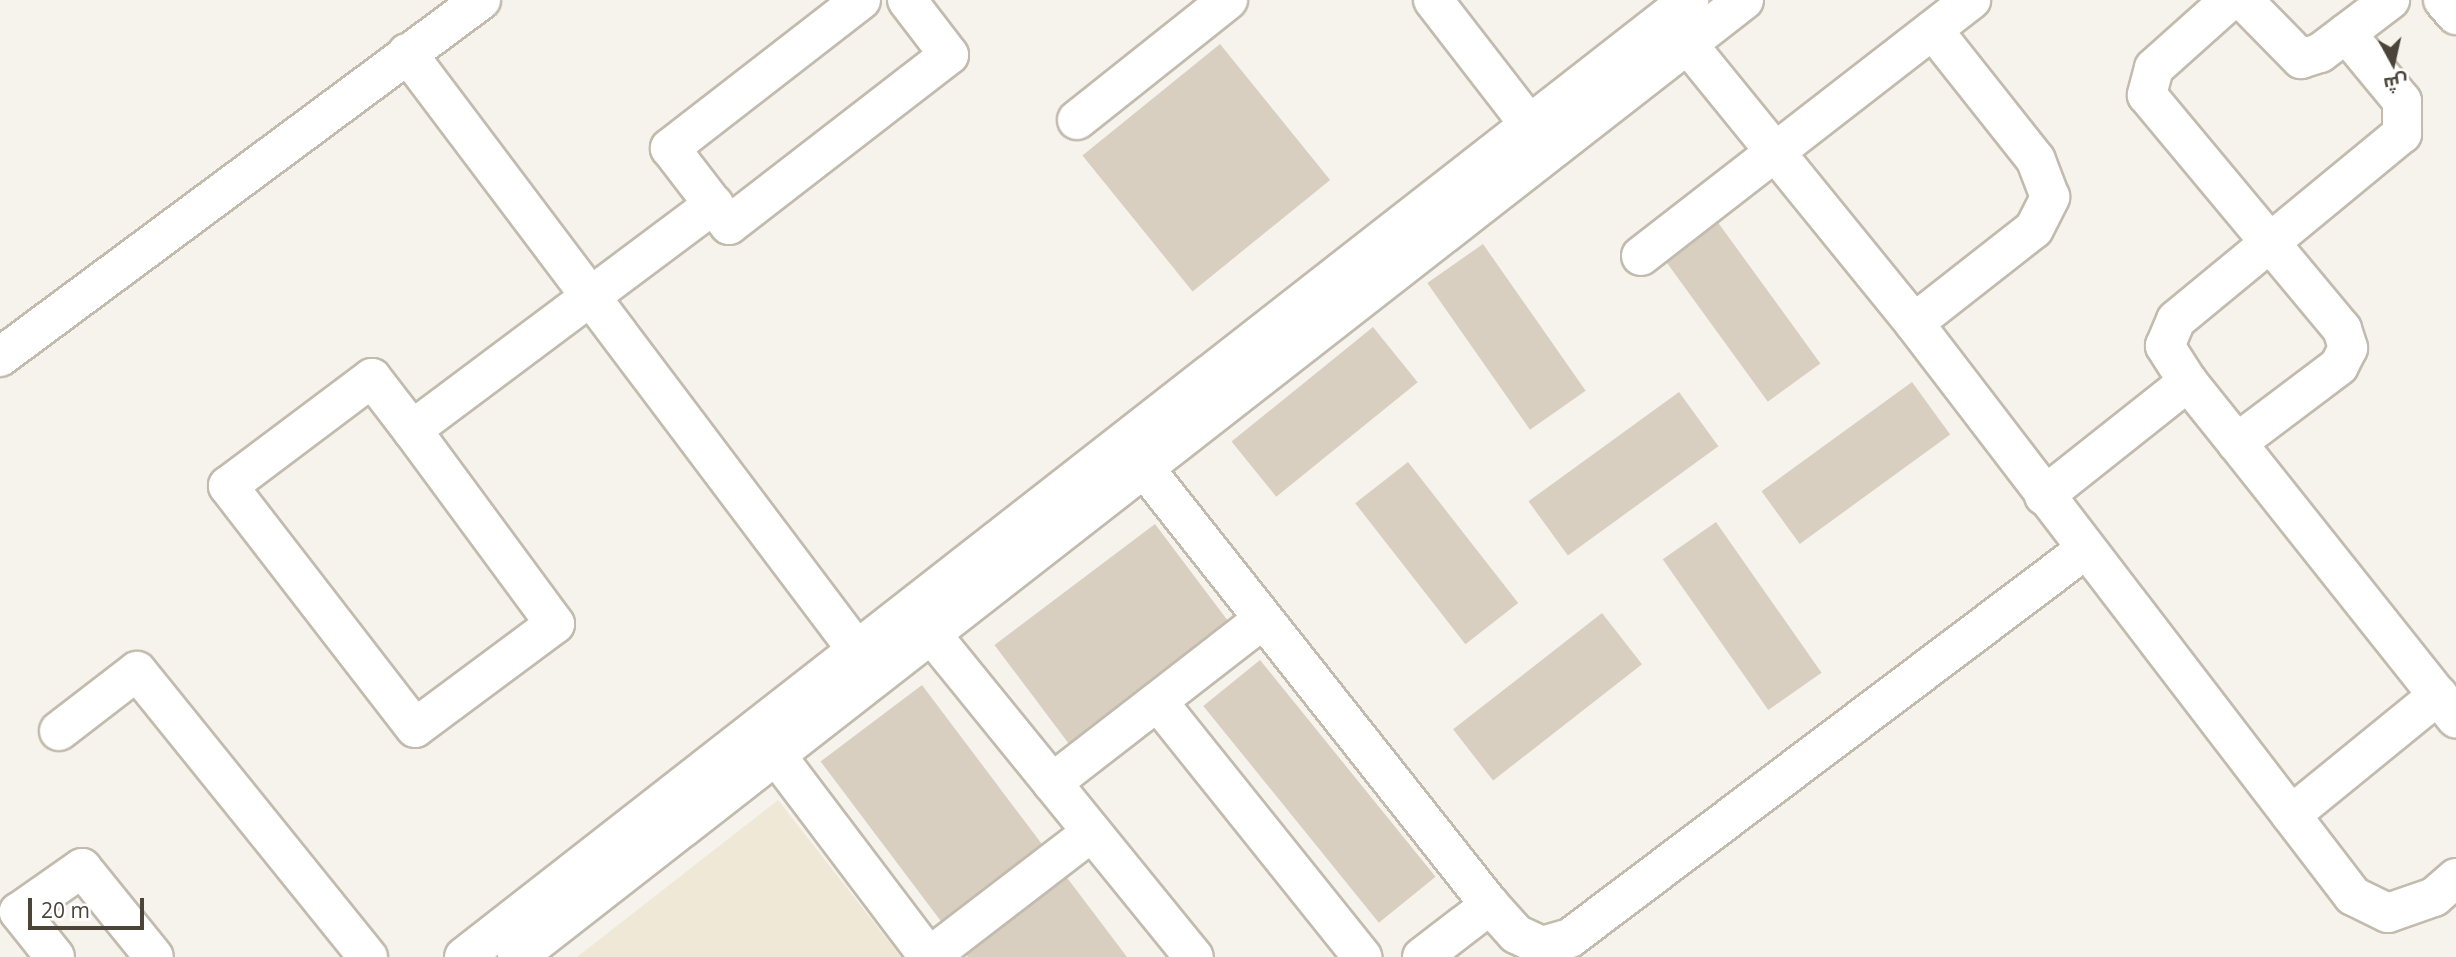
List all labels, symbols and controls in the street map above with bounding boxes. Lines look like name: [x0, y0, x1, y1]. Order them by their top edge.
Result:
north arrow: [2358, 28, 2428, 98]
text: ش: [2382, 69, 2410, 98]
scale bar: [32, 884, 147, 928]
text: 20 m: [41, 896, 90, 924]

